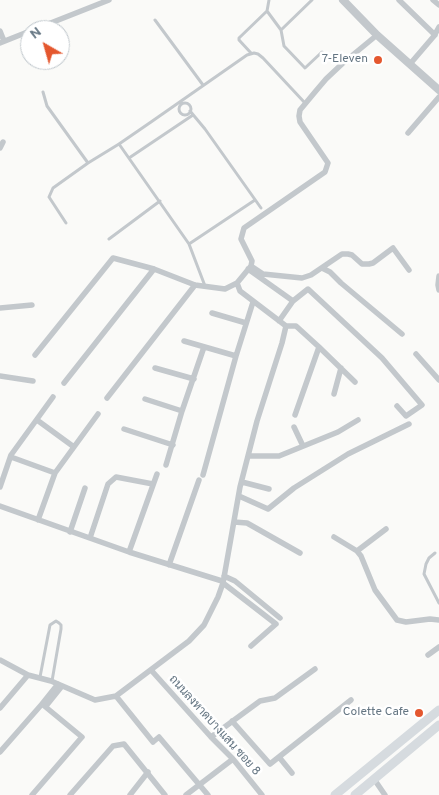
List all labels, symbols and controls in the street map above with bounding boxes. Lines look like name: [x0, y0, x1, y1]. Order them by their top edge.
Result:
north arrow: [20, 20, 70, 70]
text: N: [27, 24, 45, 43]
place label: 7-Eleven: [322, 53, 368, 67]
marker: 7-Eleven: [372, 54, 384, 66]
street label: ถนนลงหาดบางแสน ซอย 8: [165, 673, 263, 779]
place label: Colette Cafe: [343, 706, 409, 720]
marker: Colette Cafe: [413, 707, 425, 719]

